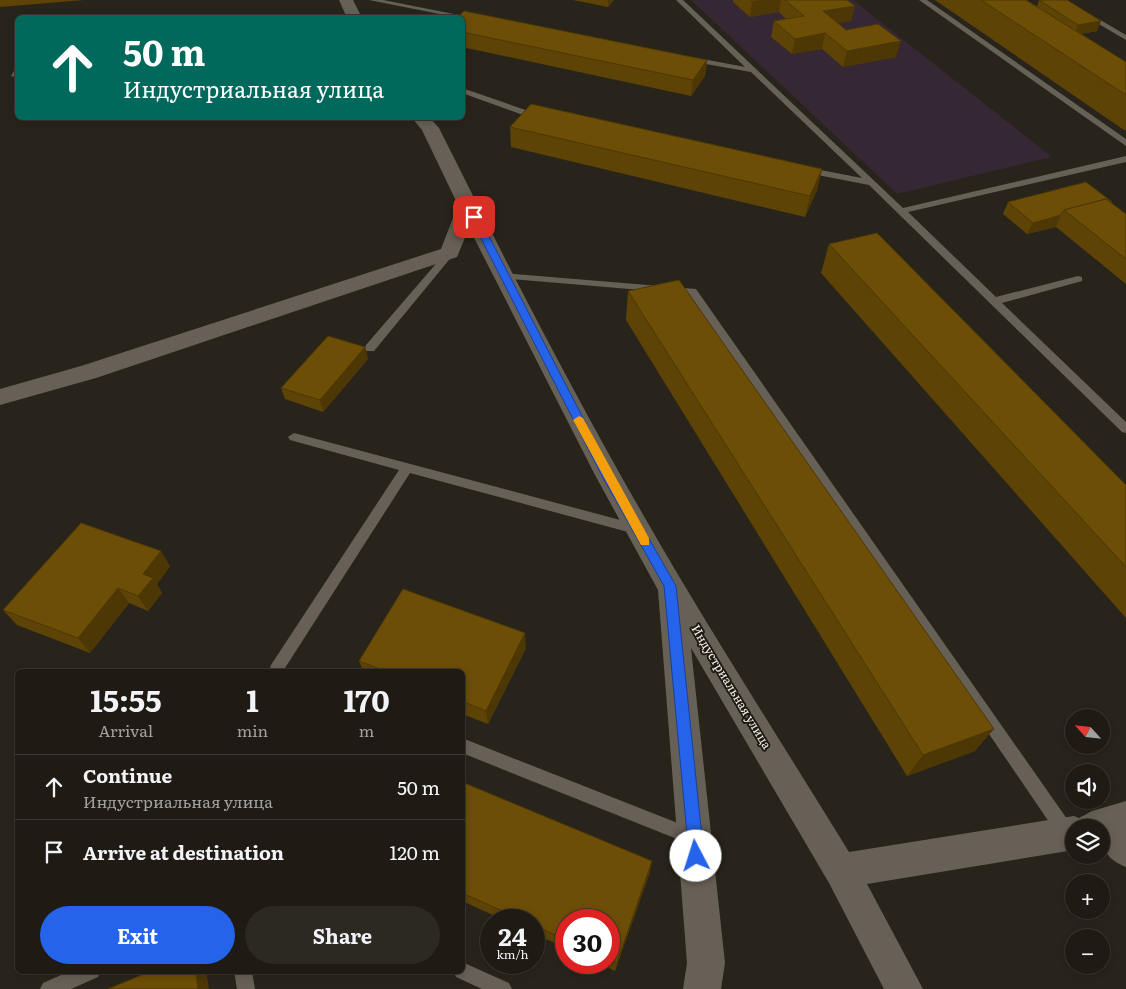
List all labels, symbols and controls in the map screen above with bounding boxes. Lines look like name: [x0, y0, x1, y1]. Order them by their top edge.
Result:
text: 50 m: [123, 25, 206, 77]
icon: ahead: [40, 35, 105, 100]
text: Индустриальная улица: [123, 72, 384, 105]
pin: [453, 196, 495, 238]
icon: arrive: [460, 203, 488, 231]
street label: Индустриальная улица: [687, 621, 777, 753]
text: 15:55: [90, 677, 162, 721]
text: 1: [246, 677, 259, 721]
text: 170: [343, 677, 390, 721]
north arrow: [1065, 709, 1110, 754]
map controls: [1065, 709, 1110, 974]
text: Arrival: [99, 718, 153, 742]
text: min: [237, 718, 268, 742]
text: m: [359, 718, 374, 742]
text: Continue: [83, 761, 172, 789]
button: sound: [1065, 764, 1110, 809]
icon: ahead: [40, 773, 68, 801]
text: 50 m: [397, 773, 440, 801]
text: Индустриальная улица: [83, 789, 273, 813]
button: layers: [1065, 819, 1110, 864]
position arrow: [669, 829, 721, 881]
icon: arrive: [40, 838, 68, 866]
text: Arrive at destination: [83, 838, 284, 866]
text: 120 m: [389, 838, 440, 866]
button: +: [1065, 874, 1110, 919]
button: Exit: [40, 906, 235, 964]
button: Share: [245, 906, 440, 964]
speed limit sign: 30: [555, 909, 620, 974]
text: 24: [498, 917, 527, 954]
button: −: [1065, 929, 1110, 974]
text: km/h: [497, 945, 528, 963]

